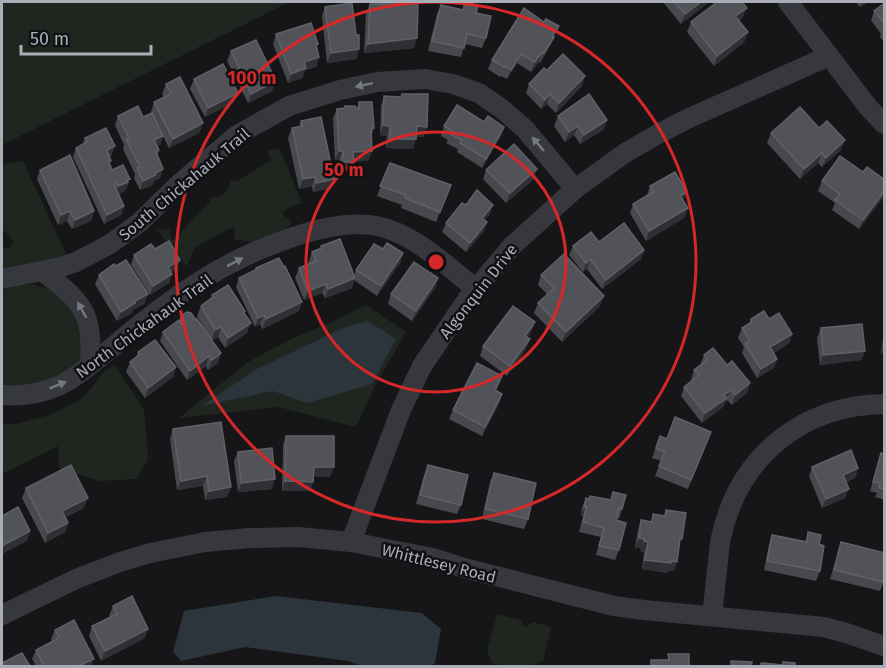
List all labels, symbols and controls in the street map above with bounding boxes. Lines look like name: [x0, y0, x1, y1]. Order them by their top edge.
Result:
scale bar: [21, 18, 152, 56]
text: 50 m: [30, 28, 69, 50]
text: 100 m: [228, 67, 276, 89]
one-way arrow: [354, 81, 373, 90]
street label: South Chickahauk Trail: [115, 124, 254, 245]
one-way arrow: [531, 136, 544, 152]
text: 50 m: [324, 159, 364, 181]
street label: Algonquin Drive: [435, 240, 521, 343]
centre of rings: [426, 252, 446, 272]
one-way arrow: [227, 258, 244, 267]
street label: North Chickahauk Trail: [72, 270, 216, 382]
one-way arrow: [77, 301, 87, 318]
one-way arrow: [50, 380, 68, 390]
street label: Whittlesey Road: [380, 540, 498, 587]

